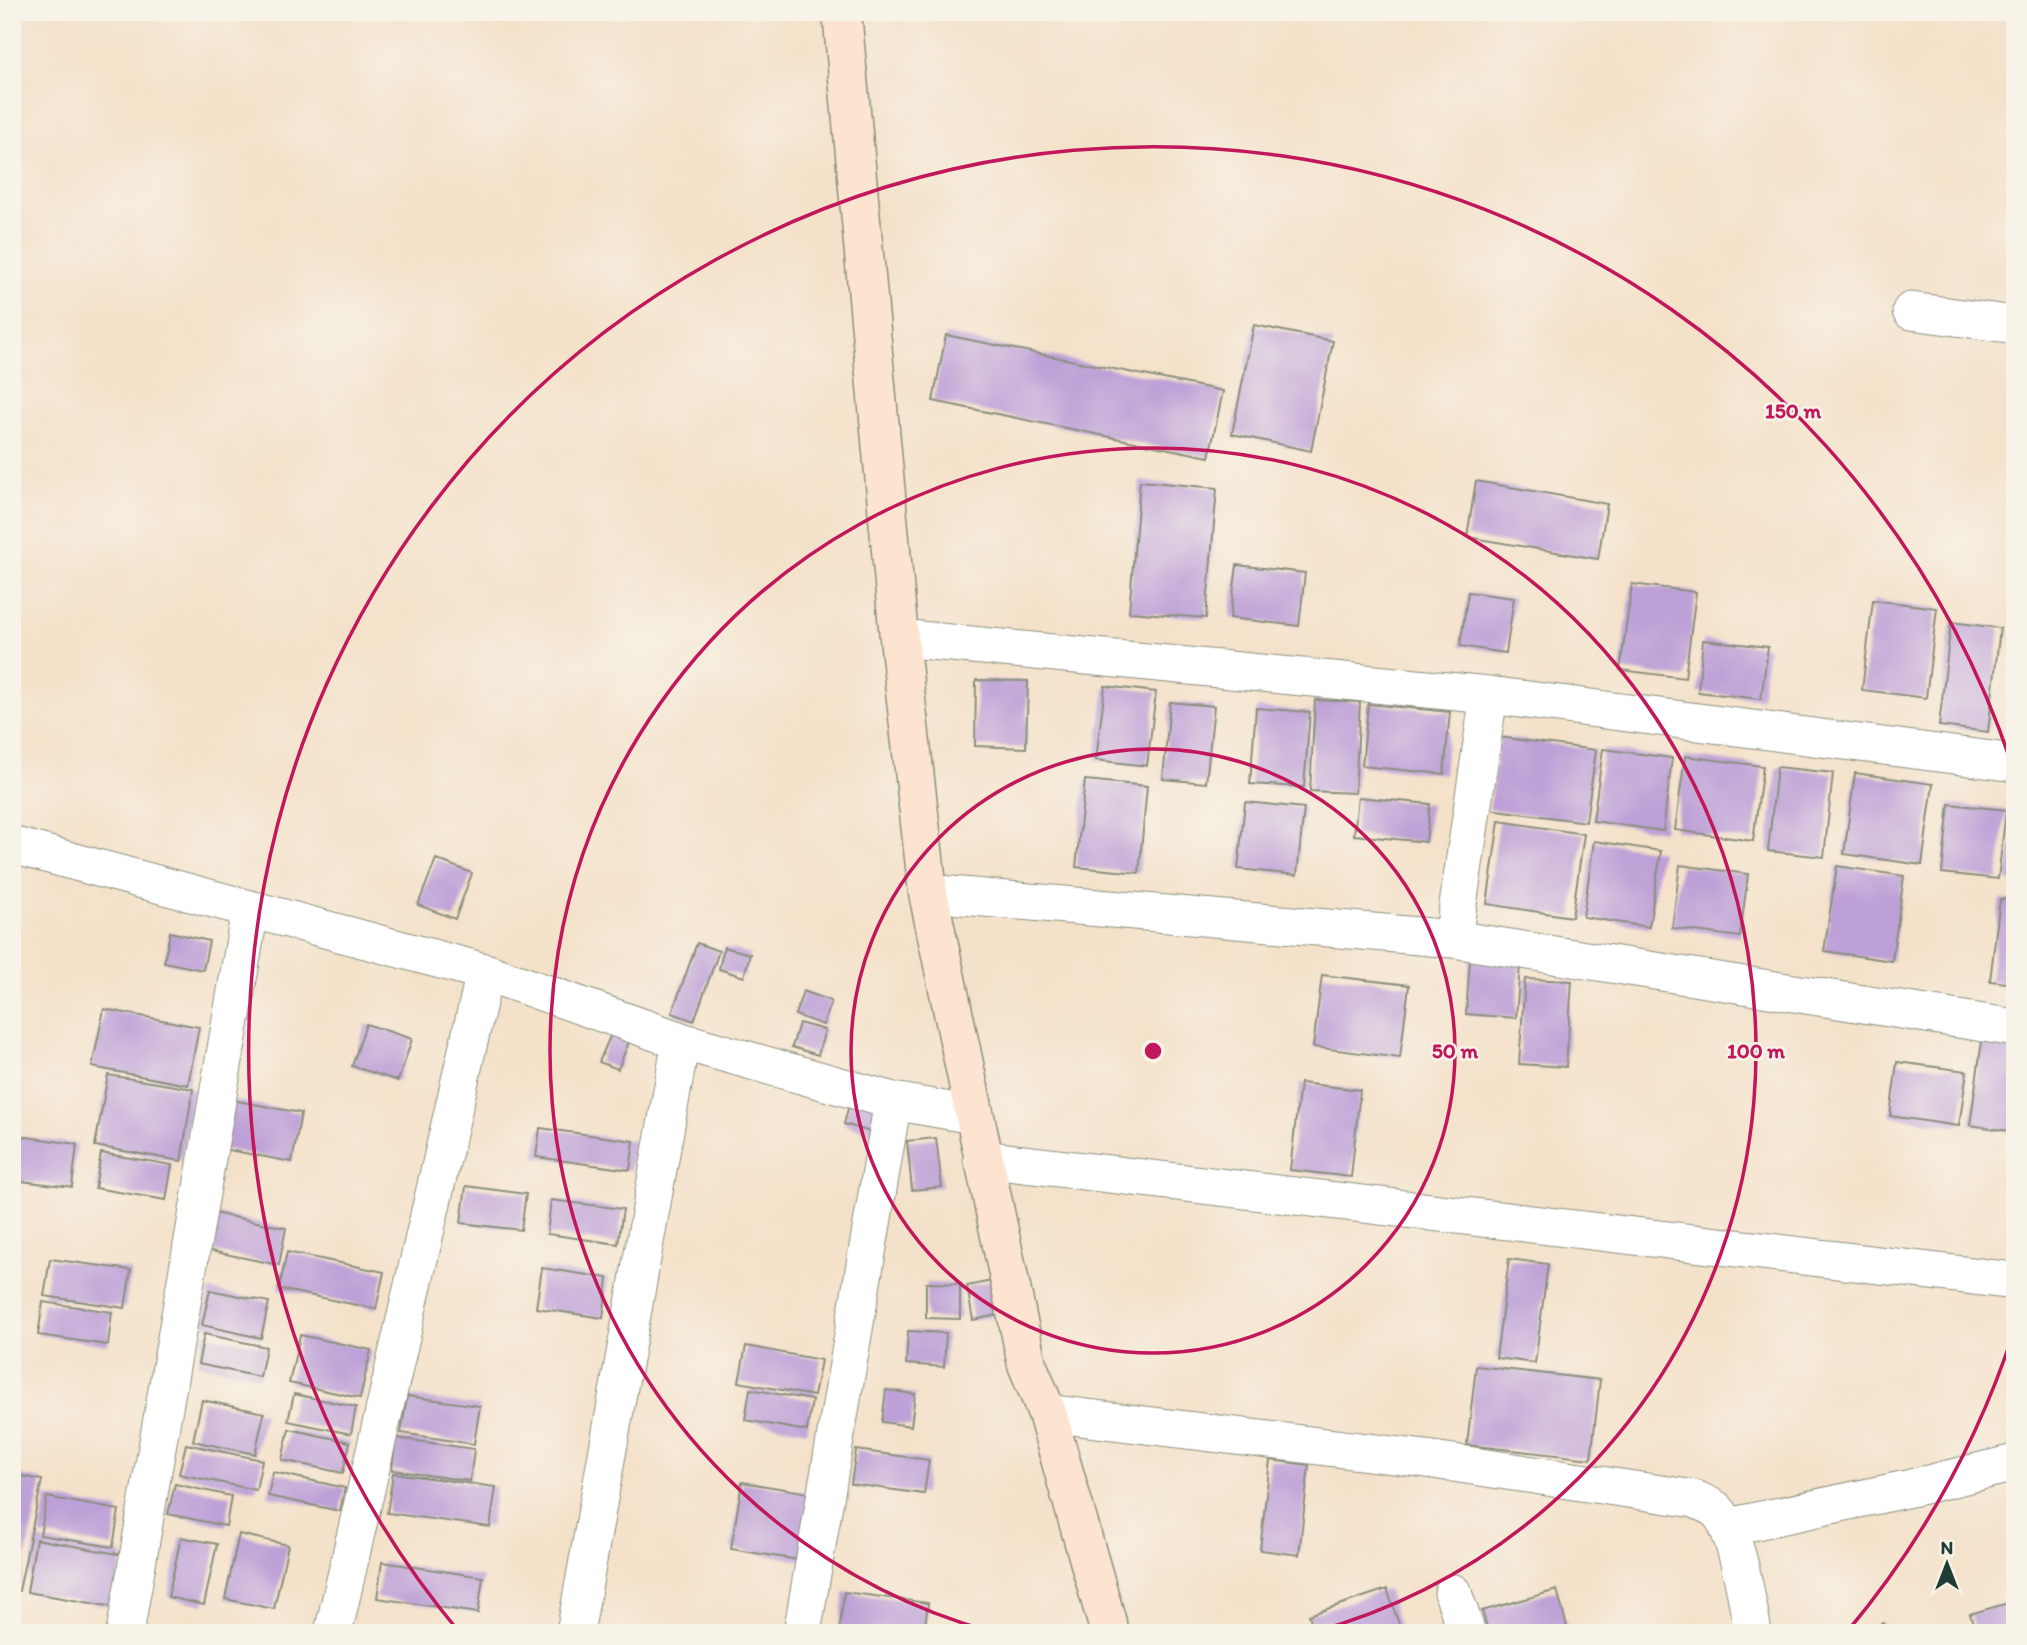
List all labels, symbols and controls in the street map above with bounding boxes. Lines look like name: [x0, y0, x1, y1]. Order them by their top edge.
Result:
text: 150 m: [1765, 398, 1821, 423]
text: 50 m: [1432, 1038, 1479, 1063]
text: 100 m: [1727, 1038, 1785, 1063]
centre of rings: [1141, 1039, 1165, 1063]
north arrow: [1912, 1530, 1982, 1600]
text: N: [1941, 1536, 1953, 1559]

